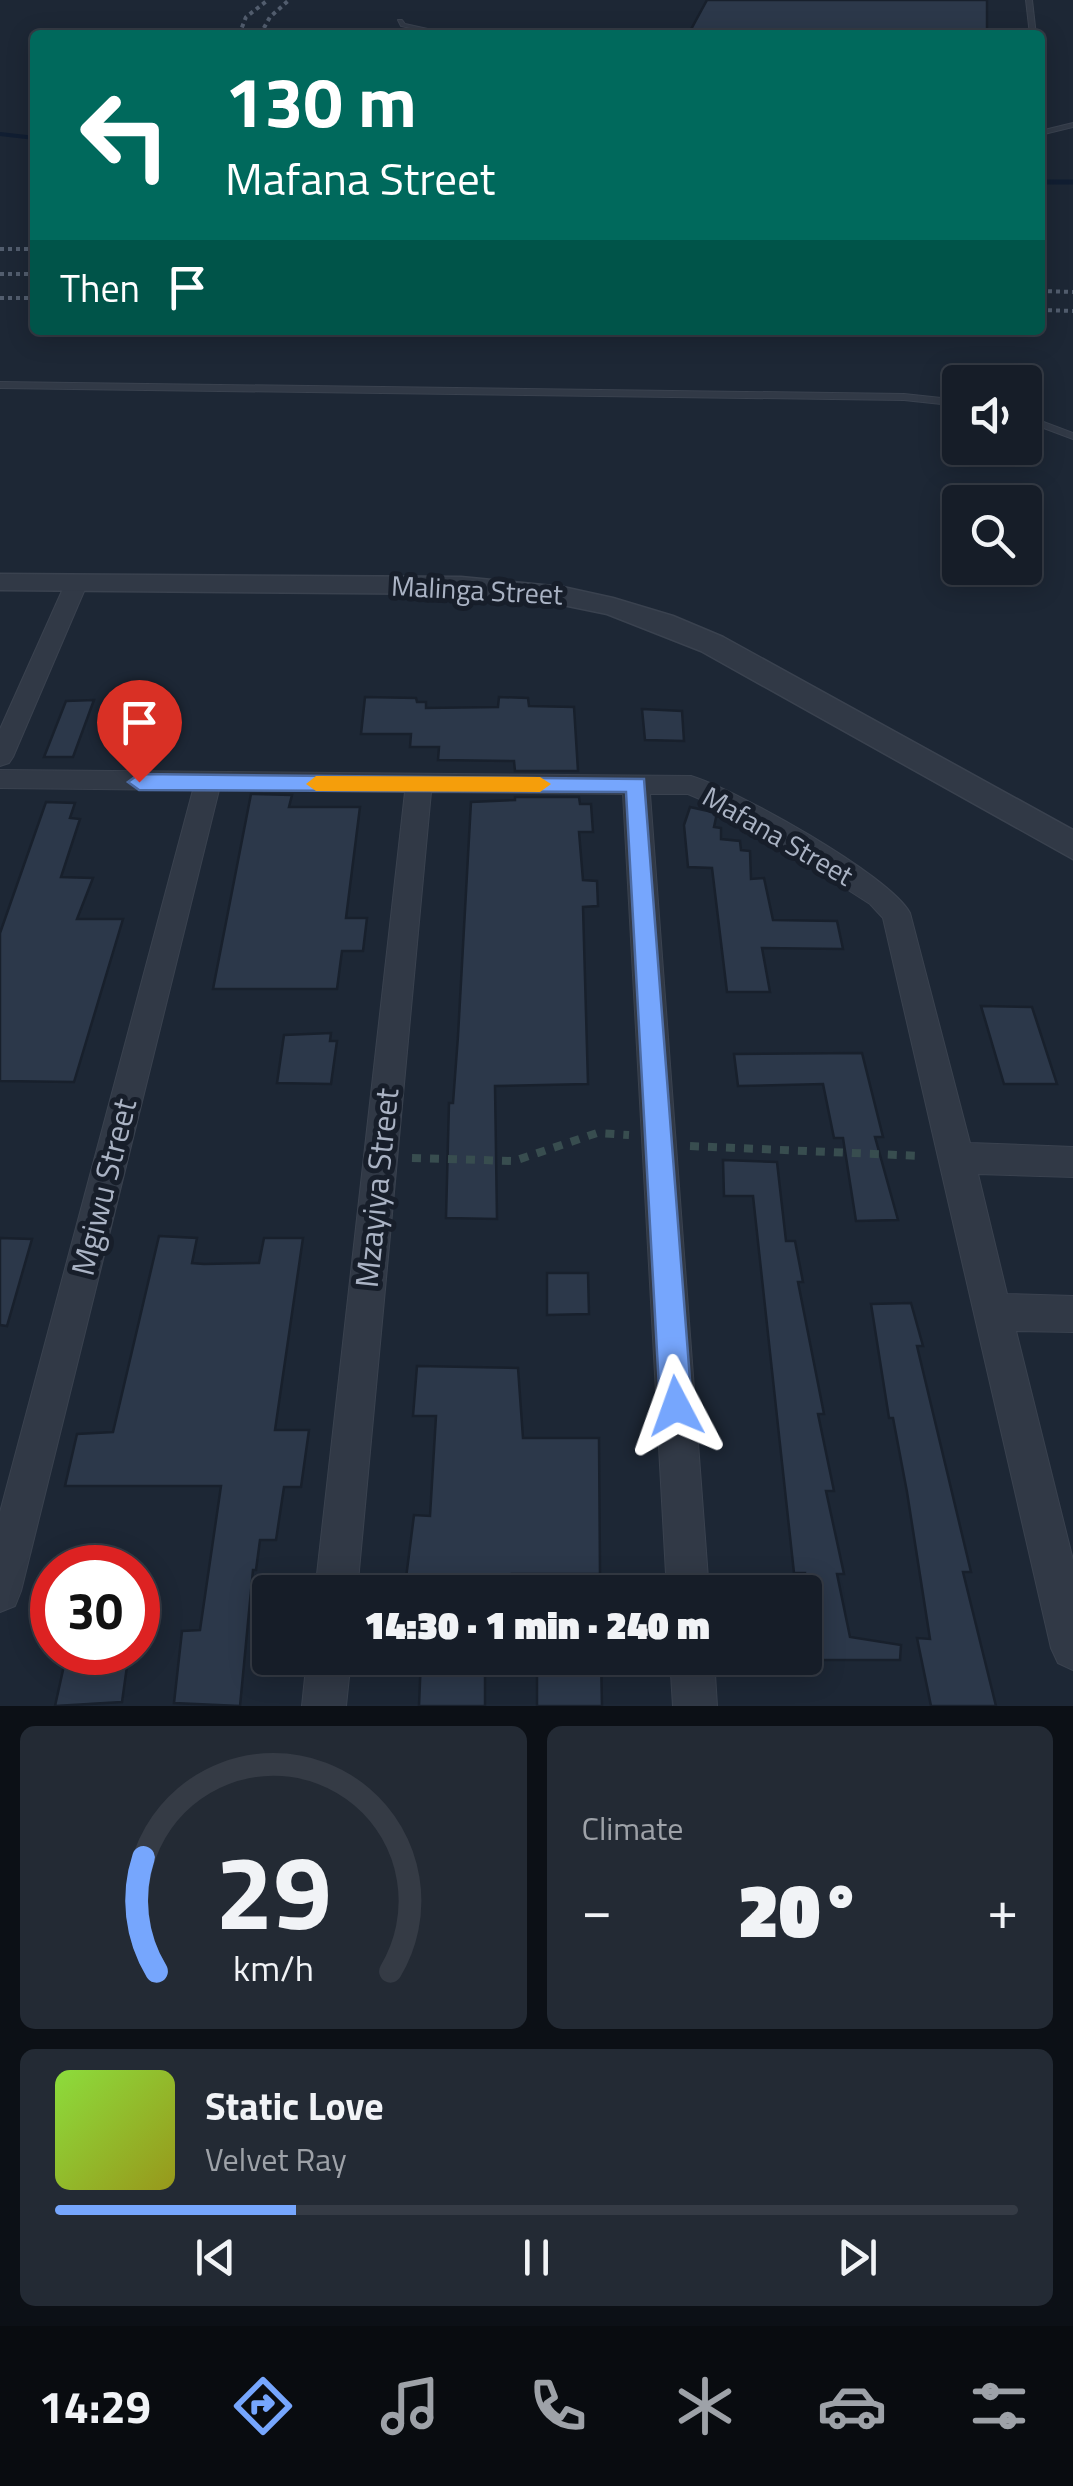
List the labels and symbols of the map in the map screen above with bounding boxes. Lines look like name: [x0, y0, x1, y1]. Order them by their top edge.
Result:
street label: Malinga Street: [390, 564, 564, 615]
pin: [97, 680, 182, 783]
street label: Mafana Street: [695, 775, 862, 896]
street label: Mzayiya Street: [342, 1086, 410, 1290]
street label: Mgiwu Street: [58, 1093, 148, 1280]
position arrow: [624, 1354, 728, 1458]
speed limit sign: 30: [30, 1545, 160, 1675]

